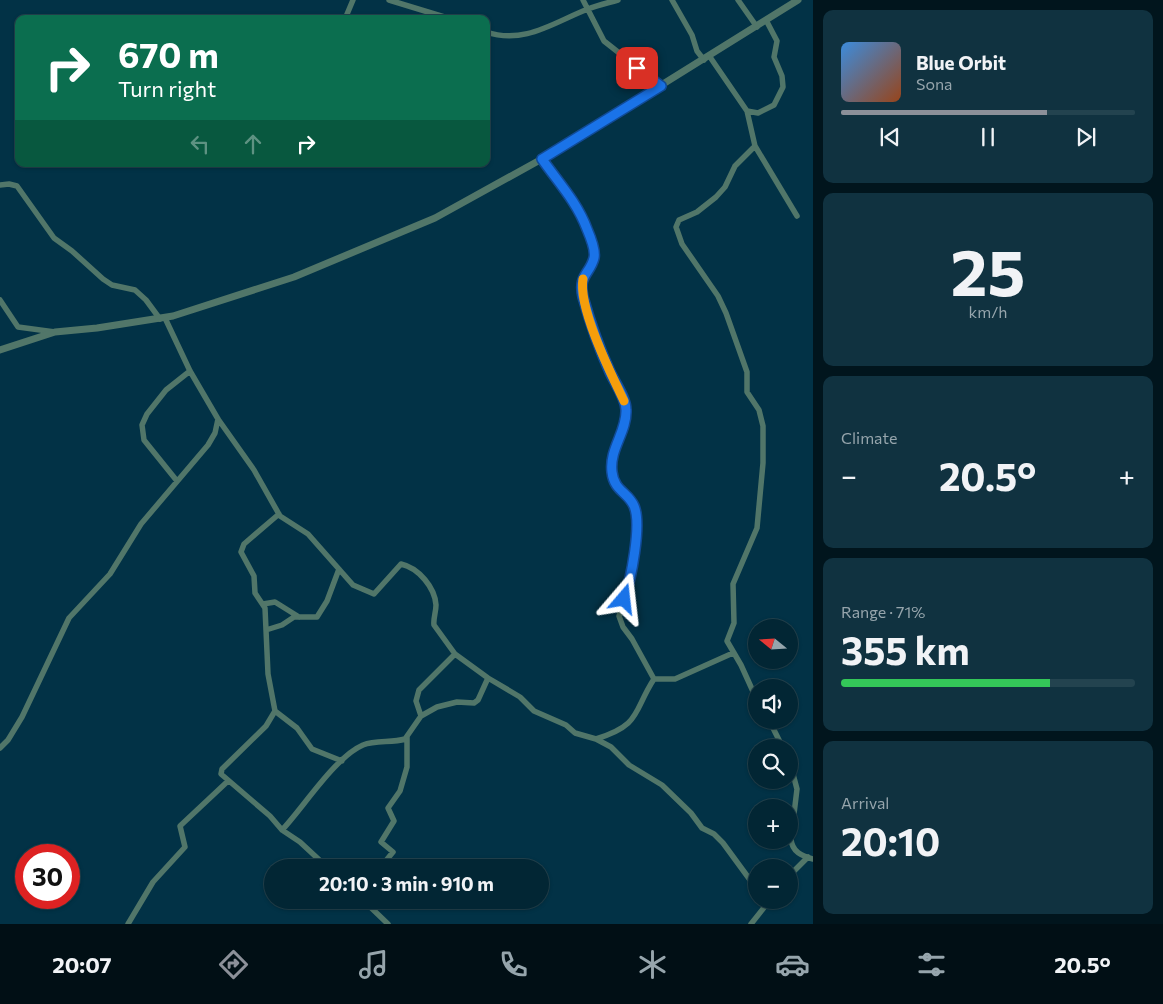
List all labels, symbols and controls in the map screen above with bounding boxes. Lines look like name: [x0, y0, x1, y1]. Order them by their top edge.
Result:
text: 670 m: [118, 32, 219, 75]
icon: right: [35, 35, 100, 100]
pin: [616, 47, 658, 89]
text: Blue Orbit: [916, 51, 1006, 74]
icon: arrive: [623, 54, 651, 82]
text: Sona: [916, 74, 952, 93]
text: Turn right: [118, 75, 216, 102]
icon: previous: [876, 123, 904, 151]
icon: pause: [974, 123, 1002, 151]
icon: next: [1072, 123, 1100, 151]
icon: left: [186, 130, 214, 158]
icon: ahead: [239, 130, 267, 158]
icon: right: [292, 130, 320, 158]
text: 25: [951, 230, 1025, 309]
text: km/h: [969, 302, 1007, 321]
text: Climate: [841, 428, 897, 447]
text: 20.5°: [939, 452, 1036, 499]
text: −: [841, 458, 857, 492]
text: +: [1119, 458, 1135, 492]
position arrow: [597, 572, 649, 624]
text: Range · 71%: [841, 602, 925, 621]
north arrow: [748, 619, 798, 669]
map controls: [748, 619, 798, 909]
text: 355 km: [841, 626, 970, 673]
button: sound: [748, 679, 798, 729]
button: search: [748, 739, 798, 789]
text: Arrival: [841, 793, 889, 812]
button: +: [748, 799, 798, 849]
text: 20:10: [841, 817, 940, 864]
speed limit sign: 30: [15, 844, 80, 909]
button: −: [748, 859, 798, 909]
text: 20:10 · 3 min · 910 m: [319, 872, 494, 895]
icon: directions: [216, 947, 251, 982]
icon: music: [356, 947, 391, 982]
icon: phone: [496, 947, 531, 982]
icon: climate: [635, 947, 670, 982]
icon: car: [775, 947, 810, 982]
icon: filters: [914, 947, 949, 982]
text: 20:07: [52, 951, 112, 978]
text: 20.5°: [1054, 951, 1111, 978]

